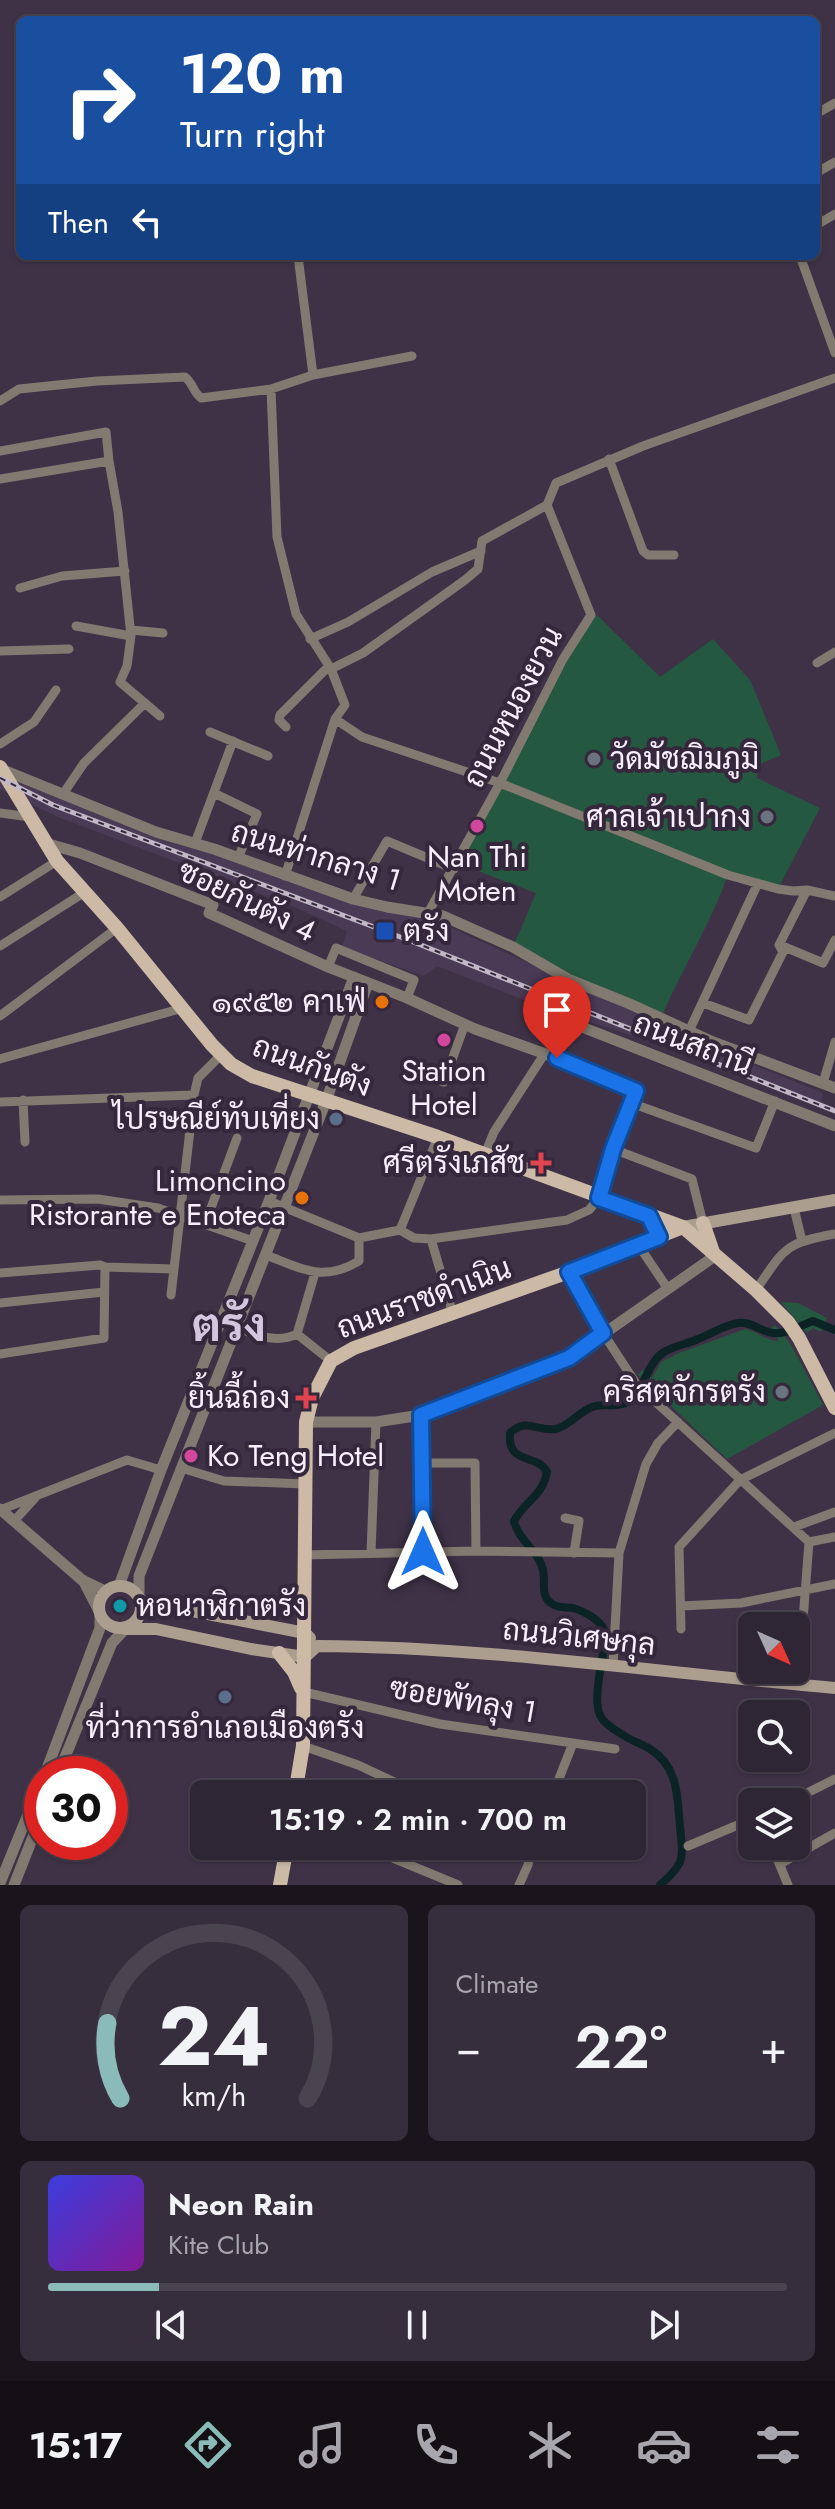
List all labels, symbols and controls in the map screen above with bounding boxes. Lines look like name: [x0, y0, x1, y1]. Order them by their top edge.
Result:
text: 120 m: [180, 33, 345, 114]
icon: right: [48, 48, 152, 152]
text: Turn right: [180, 108, 325, 160]
icon: left: [125, 200, 169, 244]
text: Then: [48, 201, 109, 244]
street label: ถนนหนองยวน: [452, 619, 573, 795]
place label: วัดมัชฌิมภูมิ: [610, 737, 759, 780]
marker: วัดมัชฌิมภูมิ: [585, 750, 603, 768]
place label: ศาลเจ้าเปากง: [586, 795, 751, 838]
marker: ศาลเจ้าเปากง: [758, 808, 776, 826]
street label: ถนนท่ากลาง 1: [226, 809, 406, 902]
marker: Nan Thi Moten: [468, 817, 486, 835]
place label: Nan Thi Moten: [427, 835, 527, 912]
street label: ซอยกันตัง 4: [171, 849, 323, 952]
place label: ตรัง: [403, 909, 449, 952]
marker: ตรัง: [374, 920, 396, 942]
pin: [523, 976, 591, 1058]
place label: ๑๙๕๒ คาเฟ่: [212, 980, 366, 1023]
icon: arrive: [535, 988, 579, 1032]
marker: ๑๙๕๒ คาเฟ่: [373, 993, 391, 1011]
street label: ถนนสถานี: [628, 1001, 759, 1086]
street label: ถนนกันตัง: [247, 1024, 378, 1107]
marker: Station Hotel: [435, 1031, 453, 1049]
place label: Station Hotel: [401, 1049, 487, 1126]
place label: ไปรษณีย์ทับเที่ยง: [111, 1093, 320, 1140]
marker: ไปรษณีย์ทับเที่ยง: [327, 1110, 345, 1128]
place label: ศรีตรังเภสัช: [383, 1141, 525, 1184]
marker: ศรีตรังเภสัช: [532, 1154, 550, 1172]
place label: Limoncino Ristorante e Enoteca: [29, 1159, 286, 1236]
marker: Limoncino Ristorante e Enoteca: [293, 1189, 311, 1207]
street label: ถนนราชดำเนิน: [331, 1246, 517, 1349]
district label: ตรัง: [192, 1292, 266, 1358]
place label: คริสตจักรตรัง: [603, 1370, 766, 1413]
place label: ยิ้นฉี้ถ่อง: [188, 1371, 290, 1419]
marker: คริสตจักรตรัง: [773, 1383, 791, 1401]
marker: ยิ้นฉี้ถ่อง: [297, 1389, 315, 1407]
place label: Ko Teng Hotel: [207, 1434, 384, 1477]
marker: Ko Teng Hotel: [182, 1447, 200, 1465]
position arrow: [381, 1510, 465, 1594]
place label: หอนาฬิกาตรัง: [136, 1584, 306, 1627]
marker: หอนาฬิกาตรัง: [111, 1597, 129, 1615]
street label: ถนนวิเศษกุล: [501, 1607, 658, 1666]
north arrow: [738, 1612, 810, 1684]
map controls: [738, 1612, 810, 1860]
street label: ซอยพัทลุง 1: [386, 1665, 540, 1734]
marker: ที่ว่าการอำเภอเมืองตรัง: [216, 1688, 234, 1706]
button: search: [738, 1700, 810, 1772]
place label: ที่ว่าการอำเภอเมืองตรัง: [86, 1702, 364, 1749]
speed limit sign: 30: [24, 1756, 128, 1860]
button: layers: [738, 1788, 810, 1860]
text: 15:19 · 2 min · 700 m: [269, 1798, 567, 1841]
text: Climate: [456, 1965, 538, 2003]
text: 24: [157, 1976, 270, 2096]
text: 22°: [574, 2004, 667, 2091]
text: −: [456, 2016, 481, 2080]
text: +: [760, 2016, 787, 2080]
text: km/h: [181, 2075, 246, 2117]
text: Neon Rain: [168, 2183, 314, 2226]
text: Kite Club: [168, 2226, 269, 2264]
icon: previous: [149, 2303, 193, 2347]
icon: pause: [395, 2303, 439, 2347]
icon: next: [642, 2303, 686, 2347]
icon: directions: [180, 2417, 236, 2473]
icon: music: [294, 2417, 350, 2473]
icon: phone: [408, 2417, 464, 2473]
icon: climate: [522, 2417, 578, 2473]
icon: car: [636, 2417, 692, 2473]
icon: filters: [750, 2417, 806, 2473]
text: 15:17: [29, 2419, 122, 2471]

